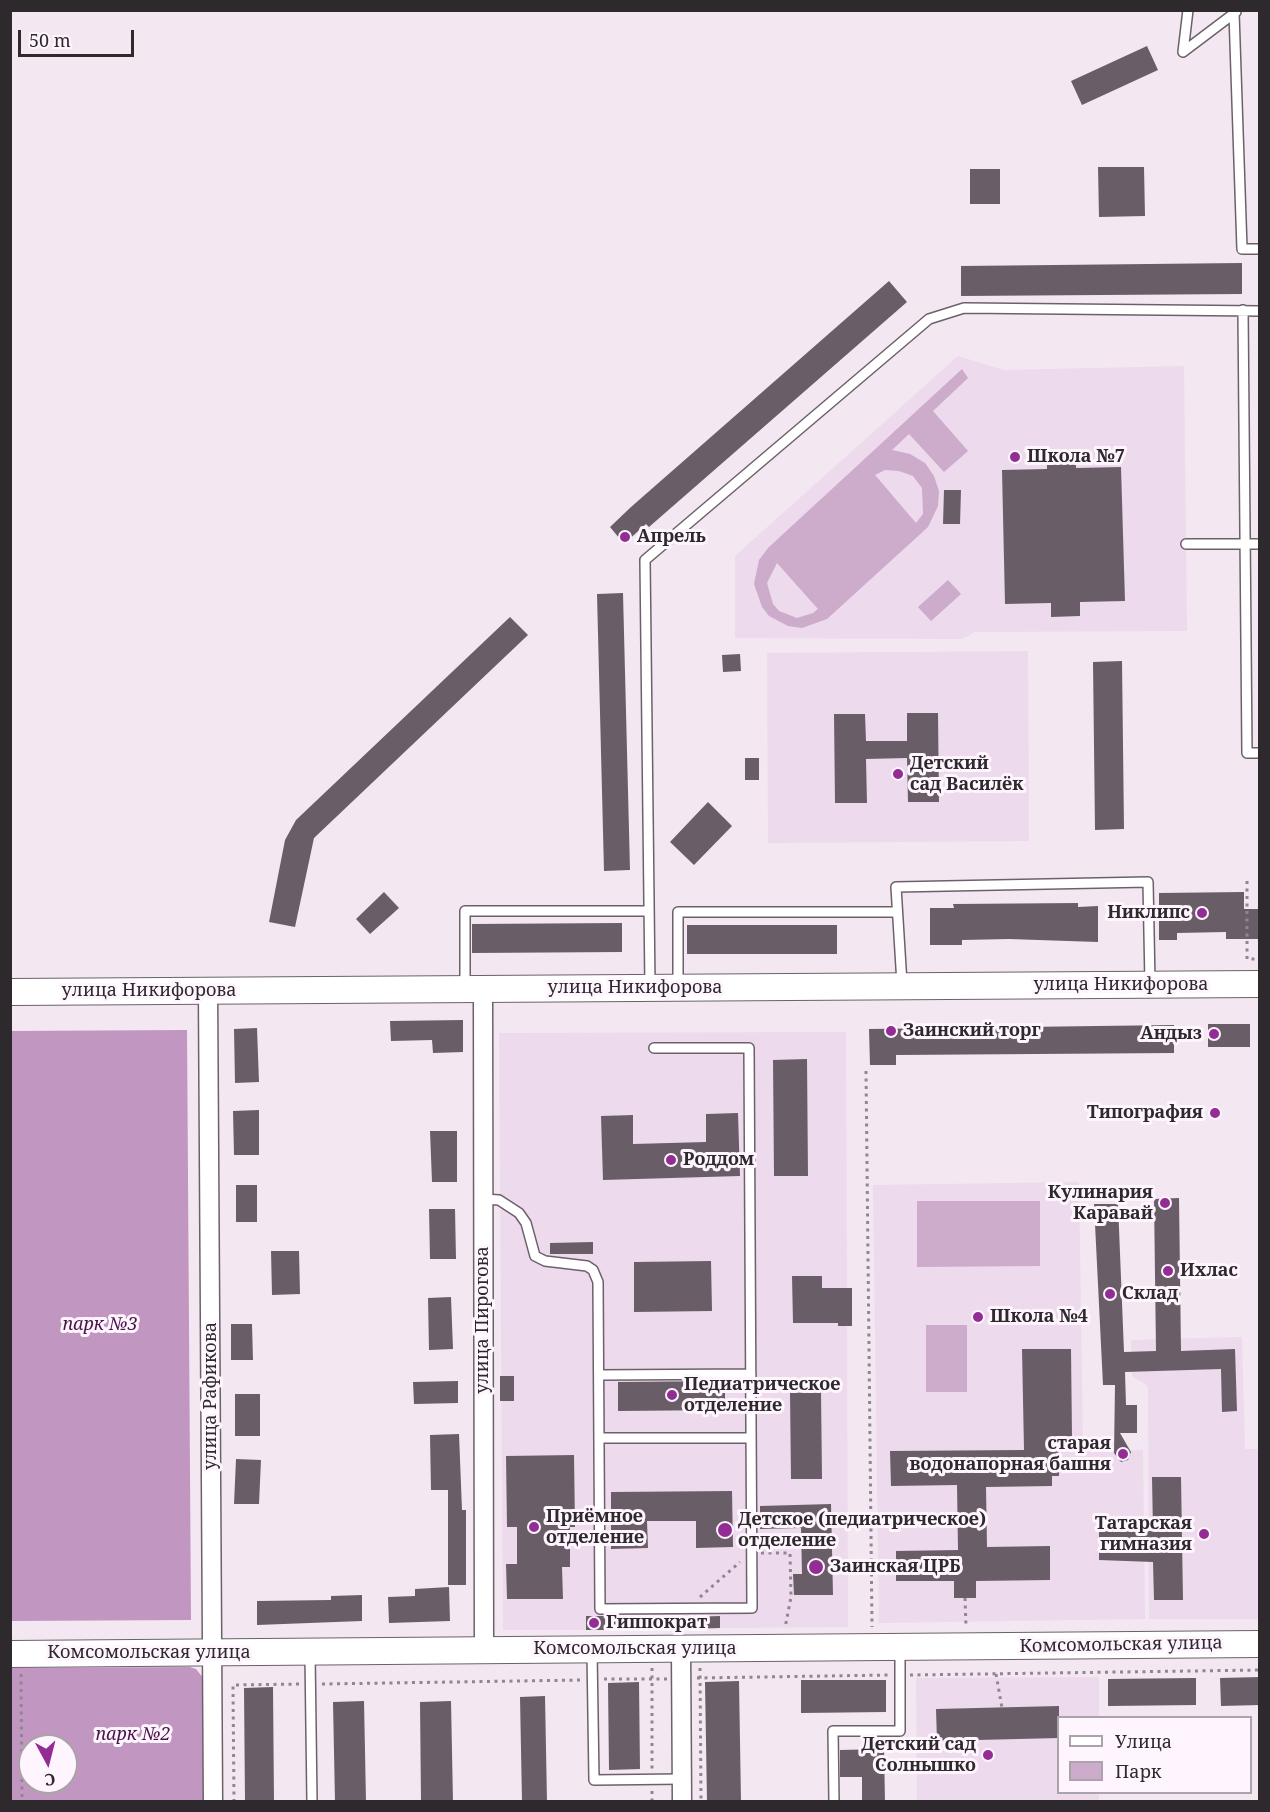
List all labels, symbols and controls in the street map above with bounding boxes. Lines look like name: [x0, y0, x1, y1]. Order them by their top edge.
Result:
scale bar: [21, 18, 136, 56]
text: 50 m: [29, 28, 71, 52]
place label: Школа №7: [1027, 446, 1125, 468]
marker: Школа №7: [1008, 450, 1022, 464]
place label: Апрель: [637, 526, 706, 548]
marker: Апрель: [618, 530, 632, 544]
place label: Детский сад Василёк: [910, 753, 1023, 795]
marker: Детский сад Василёк: [891, 767, 905, 781]
place label: Никлипс: [1107, 902, 1190, 924]
marker: Никлипс: [1195, 906, 1209, 920]
street label: улица Никифорова: [1033, 974, 1209, 996]
street label: улица Никифорова: [547, 977, 723, 999]
street label: улица Никифорова: [61, 980, 237, 1002]
place label: Заинский торг: [903, 1020, 1041, 1042]
place label: Андыз: [1140, 1023, 1202, 1045]
marker: Заинский торг: [884, 1024, 898, 1038]
marker: Андыз: [1207, 1027, 1221, 1041]
place label: Типография: [1087, 1102, 1203, 1124]
marker: Типография: [1208, 1106, 1222, 1120]
place label: Роддом: [683, 1149, 754, 1171]
marker: Роддом: [664, 1153, 678, 1167]
place label: Кулинария Каравай: [1048, 1182, 1153, 1224]
marker: Кулинария Каравай: [1158, 1196, 1172, 1210]
street label: улица Пирогова: [472, 1246, 494, 1394]
place label: Ихлас: [1180, 1260, 1238, 1282]
marker: Ихлас: [1161, 1264, 1175, 1278]
place label: Склад: [1122, 1283, 1178, 1305]
marker: Склад: [1103, 1287, 1117, 1301]
place label: Школа №4: [990, 1306, 1088, 1328]
marker: Школа №4: [971, 1310, 985, 1324]
park label: парк №3: [63, 1314, 137, 1336]
street label: улица Рафикова: [200, 1322, 222, 1470]
place label: Педиатрическое отделение: [684, 1374, 840, 1416]
marker: Педиатрическое отделение: [665, 1388, 679, 1402]
place label: старая водонапорная башня: [910, 1433, 1111, 1476]
marker: старая водонапорная башня: [1116, 1447, 1130, 1461]
place label: Приёмное отделение: [546, 1506, 644, 1549]
place label: Детское (педиатрическое) отделение: [738, 1509, 986, 1552]
place label: Татарская гимназия: [1095, 1513, 1192, 1556]
marker: Приёмное отделение: [527, 1520, 541, 1534]
marker: Детское (педиатрическое) отделение: [716, 1521, 734, 1539]
marker: Татарская гимназия: [1197, 1527, 1211, 1541]
place label: Заинская ЦРБ: [830, 1556, 961, 1578]
marker: Заинская ЦРБ: [807, 1558, 825, 1576]
place label: Гиппократ: [606, 1612, 707, 1634]
marker: Гиппократ: [587, 1616, 601, 1630]
street label: Комсомольская улица: [1019, 1632, 1223, 1658]
street label: Комсомольская улица: [533, 1638, 737, 1660]
street label: Комсомольская улица: [47, 1642, 251, 1664]
legend: [1057, 1716, 1252, 1794]
park label: парк №2: [96, 1724, 170, 1746]
text: Улица: [1115, 1729, 1172, 1753]
north arrow: [18, 1734, 78, 1794]
place label: Детский сад Солнышко: [861, 1734, 976, 1776]
marker: Детский сад Солнышко: [981, 1748, 995, 1762]
text: Парк: [1115, 1759, 1162, 1783]
text: С: [43, 1768, 57, 1791]

